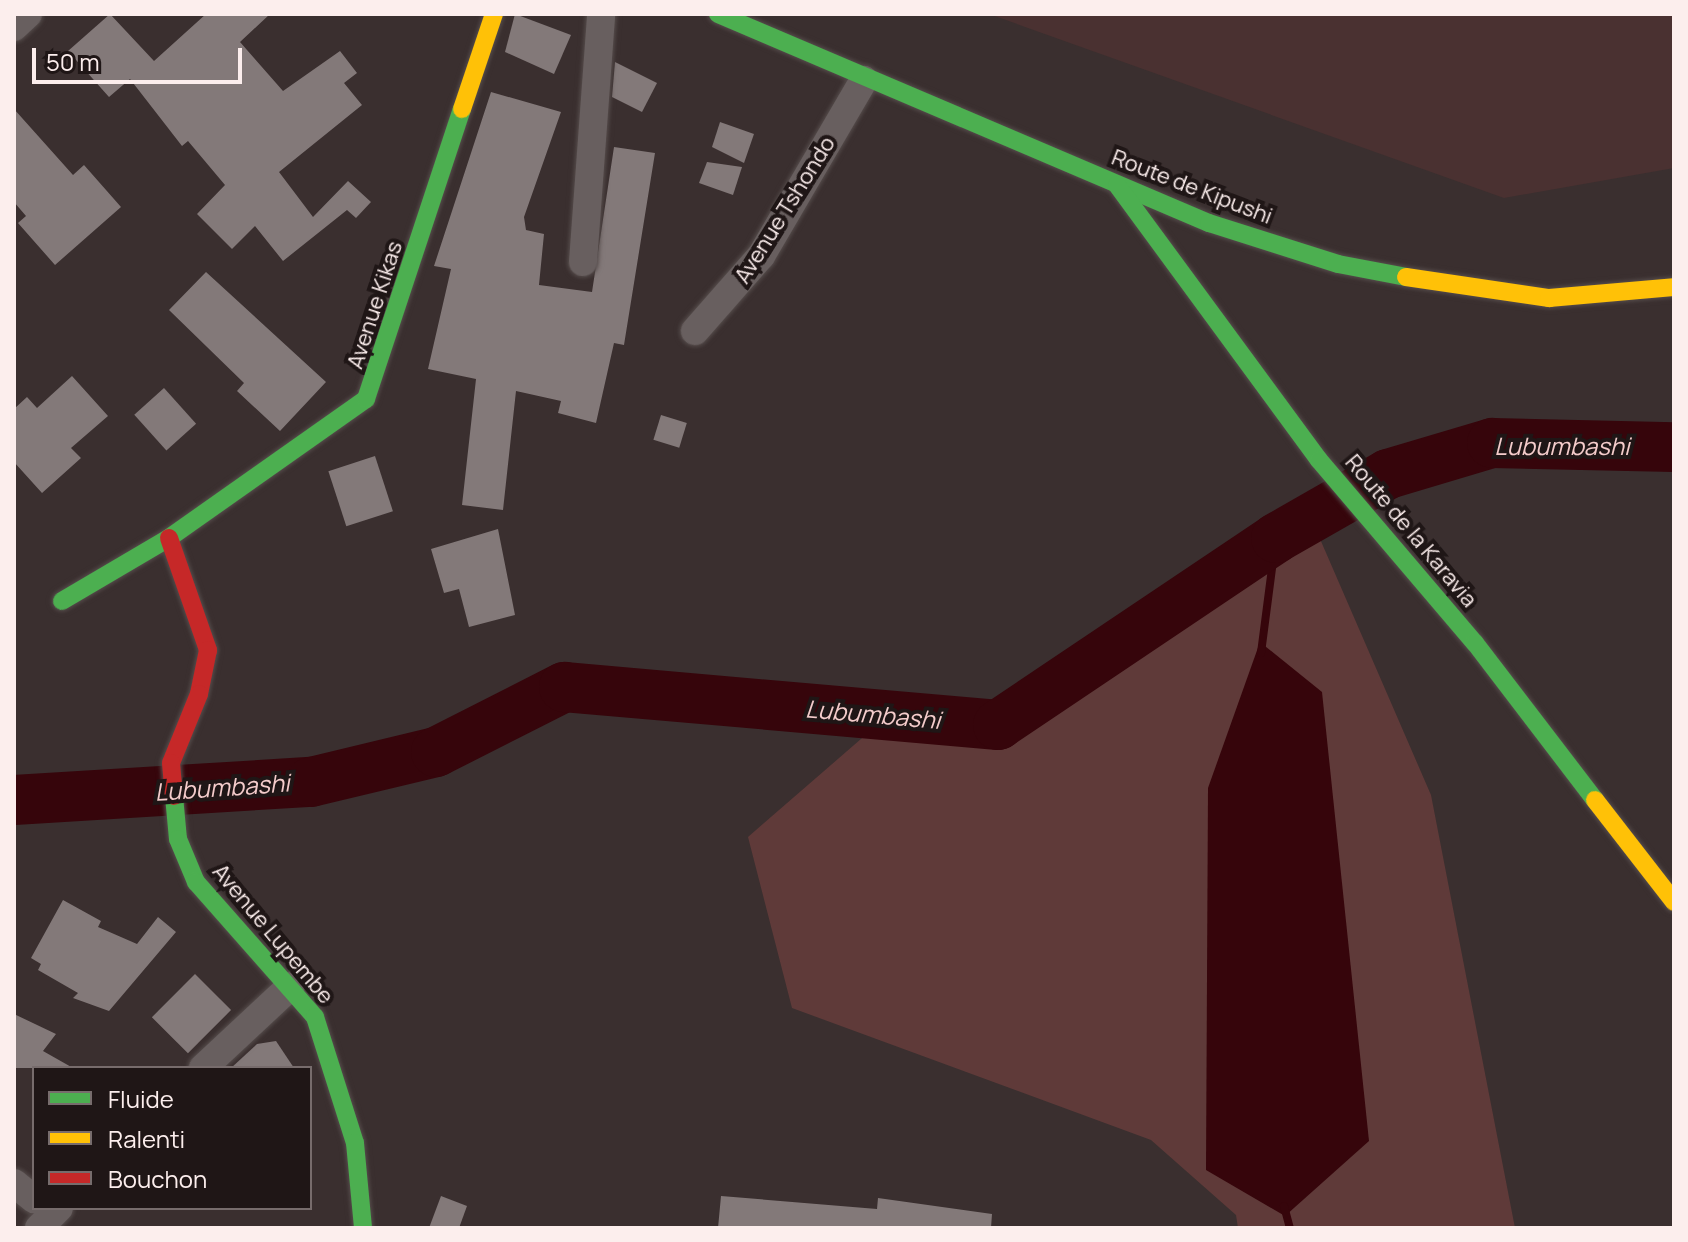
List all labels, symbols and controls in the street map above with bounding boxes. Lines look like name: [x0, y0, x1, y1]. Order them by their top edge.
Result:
scale bar: [36, 32, 246, 82]
text: 50 m: [46, 45, 100, 78]
street label: Avenue Tshondo: [729, 132, 841, 288]
street label: Route de Kipushi: [1108, 144, 1276, 230]
street label: Avenue Kikas: [342, 238, 408, 372]
water label: Lubumbashi: [1494, 432, 1630, 460]
street label: Route de la Karavia: [1340, 449, 1482, 613]
water label: Lubumbashi: [804, 694, 942, 734]
water label: Lubumbashi: [153, 768, 291, 806]
street label: Avenue Lupembe: [207, 859, 339, 1009]
legend: [32, 1066, 312, 1210]
text: Fluide: [108, 1082, 174, 1115]
text: Ralenti: [108, 1122, 185, 1155]
text: Bouchon: [108, 1162, 207, 1195]

